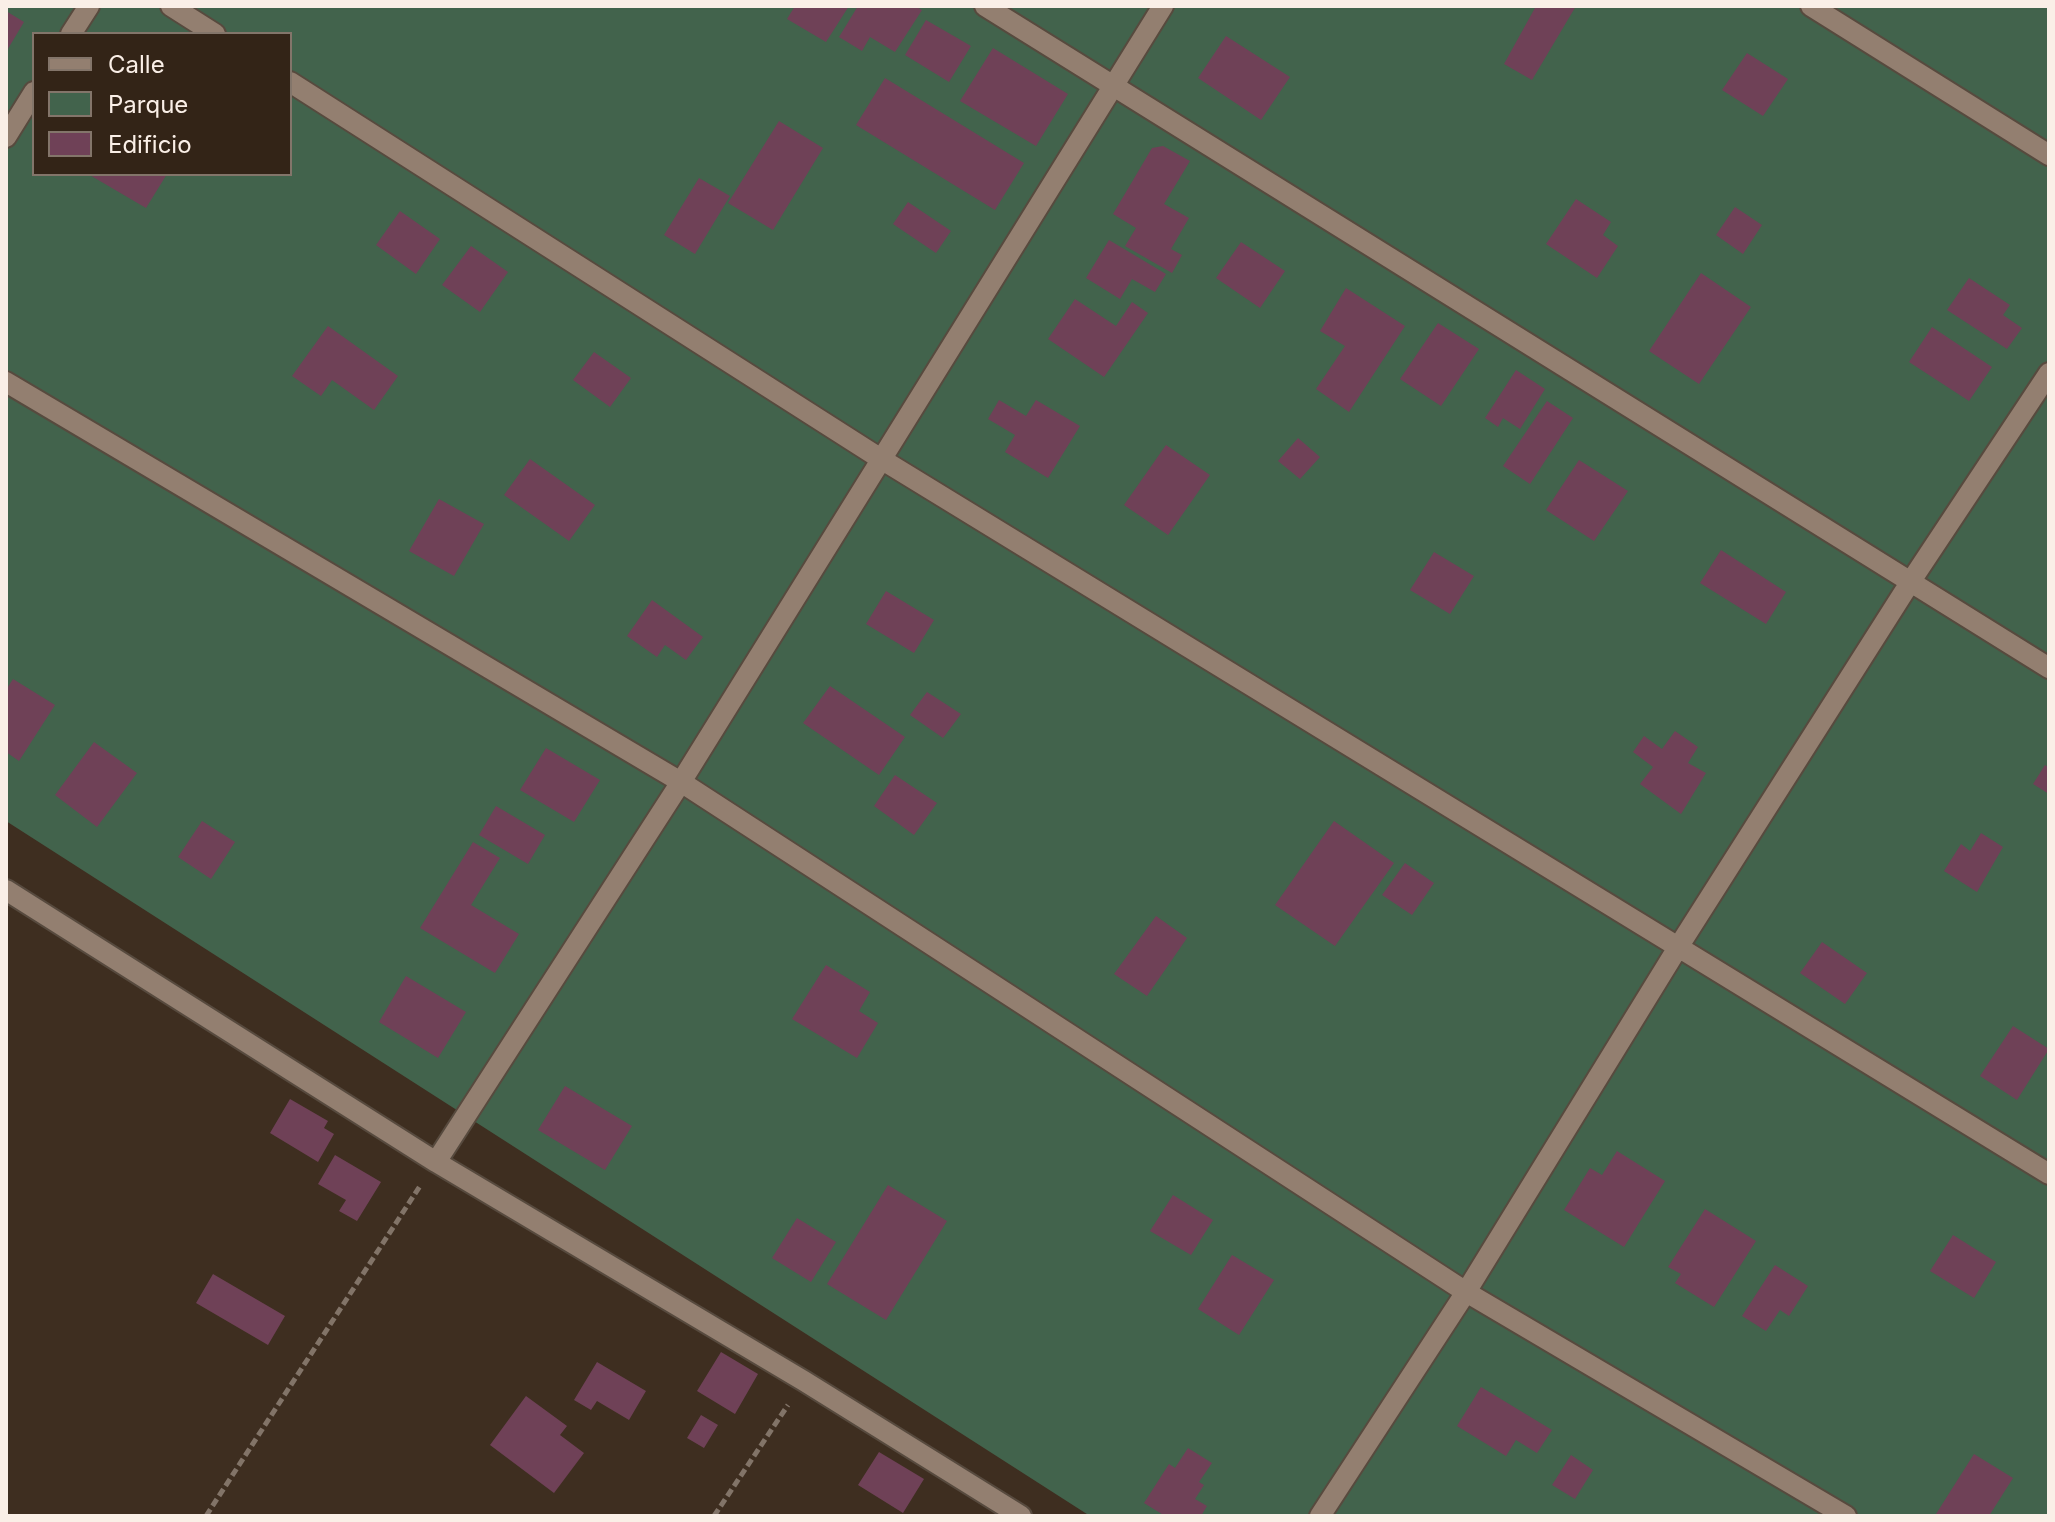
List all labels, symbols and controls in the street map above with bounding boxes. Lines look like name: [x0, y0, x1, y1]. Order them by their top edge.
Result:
legend: [32, 32, 292, 176]
text: Calle: [108, 50, 165, 79]
text: Parque: [108, 90, 188, 119]
text: Edificio: [108, 130, 192, 159]

